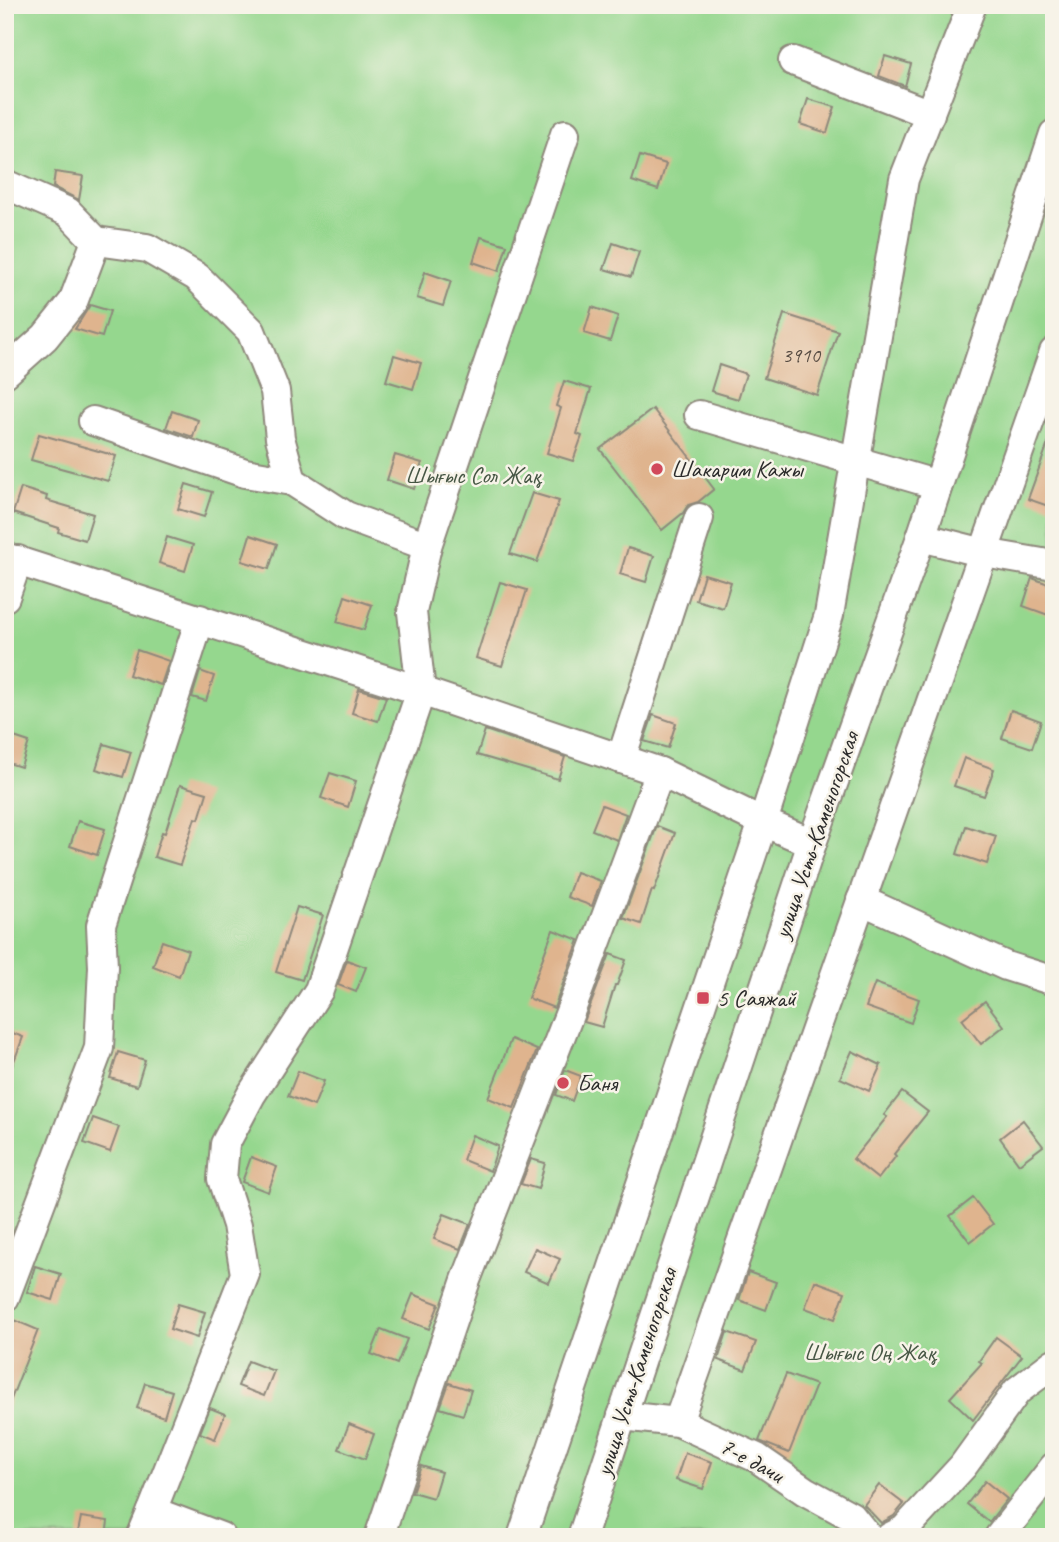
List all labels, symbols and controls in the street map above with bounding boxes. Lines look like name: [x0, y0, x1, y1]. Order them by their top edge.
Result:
house number: 3910: [782, 342, 821, 368]
place label: Шакарим Кажы: [671, 454, 805, 484]
park label: Шығыс Сол Жақ: [405, 460, 542, 490]
marker: Шакарим Кажы: [649, 461, 665, 477]
street label: улица Усть-Каменогорская: [766, 726, 866, 944]
place label: 5 Саяжай: [717, 983, 798, 1013]
marker: 5 Саяжай: [695, 990, 711, 1006]
place label: Баня: [577, 1068, 619, 1098]
marker: Баня: [555, 1075, 571, 1091]
street label: улица Усть-Каменогорская: [588, 1263, 684, 1482]
park label: Шығыс Оң Жақ: [804, 1337, 938, 1367]
street label: 7-е дачи: [715, 1430, 791, 1491]

